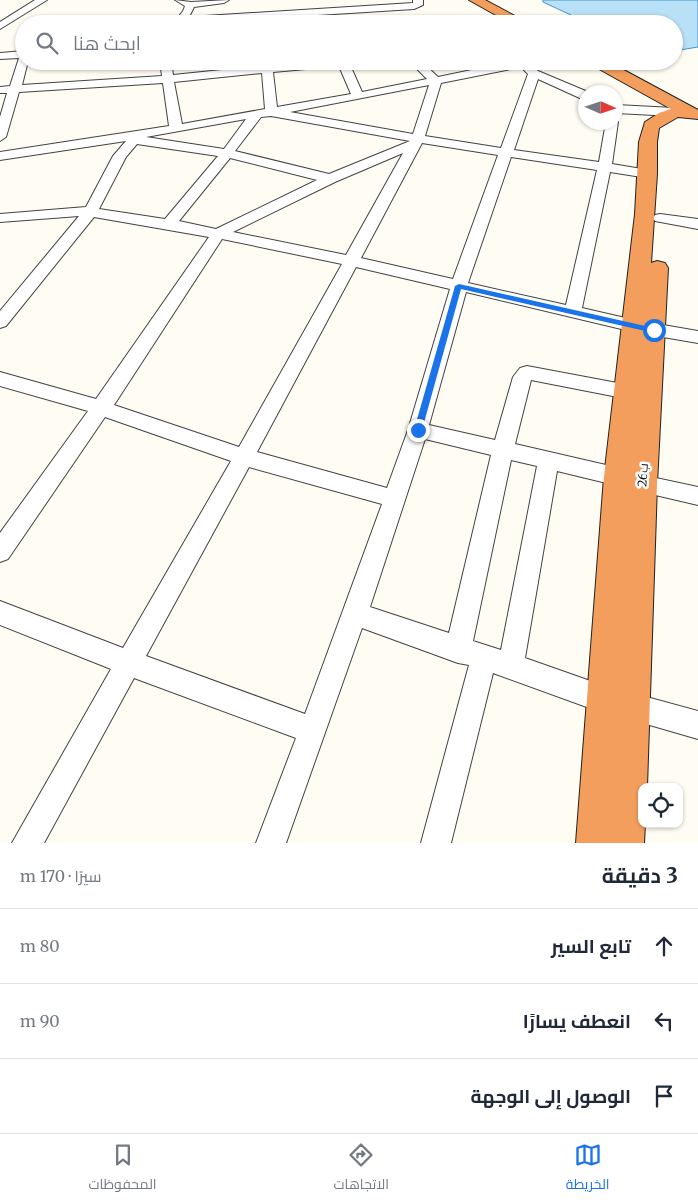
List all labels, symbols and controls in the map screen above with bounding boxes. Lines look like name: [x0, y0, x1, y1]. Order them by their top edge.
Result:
search box: [15, 15, 683, 70]
icon: search: [33, 29, 61, 57]
text: ابحث هنا: [73, 31, 141, 55]
north arrow: [578, 85, 623, 130]
route start: [643, 319, 666, 342]
route end: [407, 419, 430, 442]
street label: 26ب: [634, 463, 651, 487]
map controls: [638, 783, 683, 828]
button: locate: [638, 783, 683, 828]
text: 3 دقيقة: [602, 862, 678, 889]
text: سيرًا · 170 m: [20, 866, 101, 886]
icon: ahead: [650, 932, 678, 960]
text: تابع السير: [551, 934, 631, 958]
text: 80 m: [20, 936, 60, 956]
icon: left: [650, 1007, 678, 1035]
text: انعطف يسارًا: [523, 1009, 631, 1033]
text: 90 m: [20, 1011, 60, 1031]
icon: arrive: [650, 1082, 678, 1110]
text: الوصول إلى الوجهة: [471, 1084, 631, 1108]
tab: المحفوظات: [88, 1141, 157, 1197]
tab: الاتجاهات: [334, 1141, 389, 1197]
tab: الخريطة: [566, 1141, 610, 1197]

